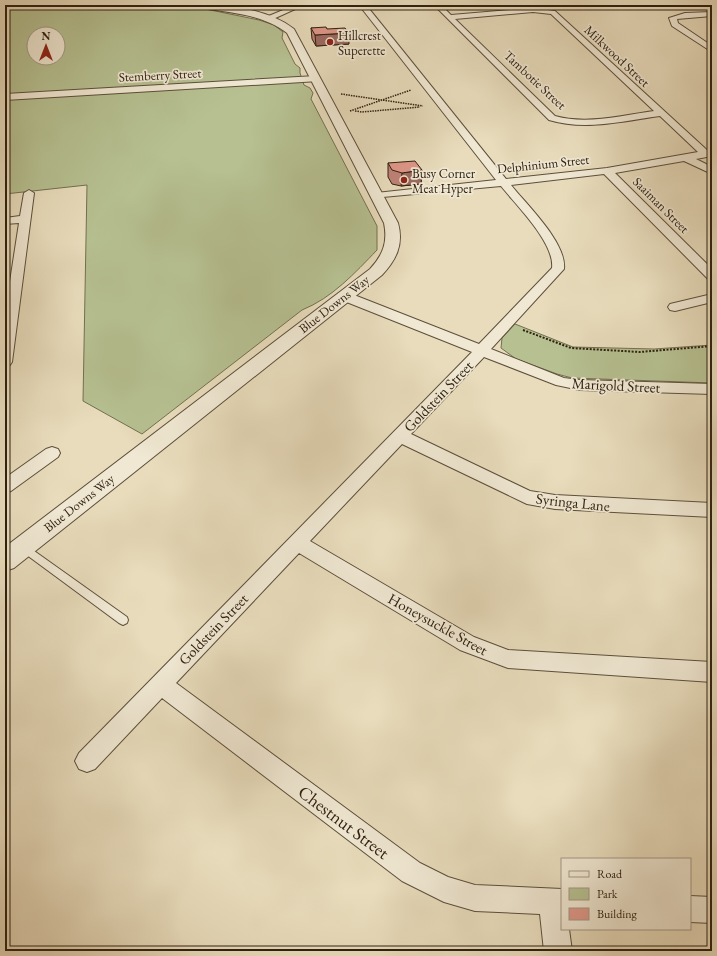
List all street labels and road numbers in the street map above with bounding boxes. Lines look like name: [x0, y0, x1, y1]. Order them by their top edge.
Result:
street label: Milkwood Street: [581, 21, 653, 91]
street label: Tambotie Street: [500, 47, 570, 113]
street label: Stemberry Street: [118, 64, 202, 86]
street label: Delphinium Street: [496, 151, 590, 177]
street label: Saaiman Street: [629, 173, 693, 237]
street label: Blue Downs Way: [295, 271, 373, 337]
street label: Goldstein Street: [399, 356, 477, 436]
street label: Marigold Street: [571, 373, 661, 397]
street label: Blue Downs Way: [40, 470, 118, 536]
street label: Syringa Lane: [535, 489, 611, 515]
street label: Goldstein Street: [174, 589, 252, 669]
street label: Honeysuckle Street: [385, 589, 491, 659]
street label: Chestnut Street: [294, 780, 394, 864]

